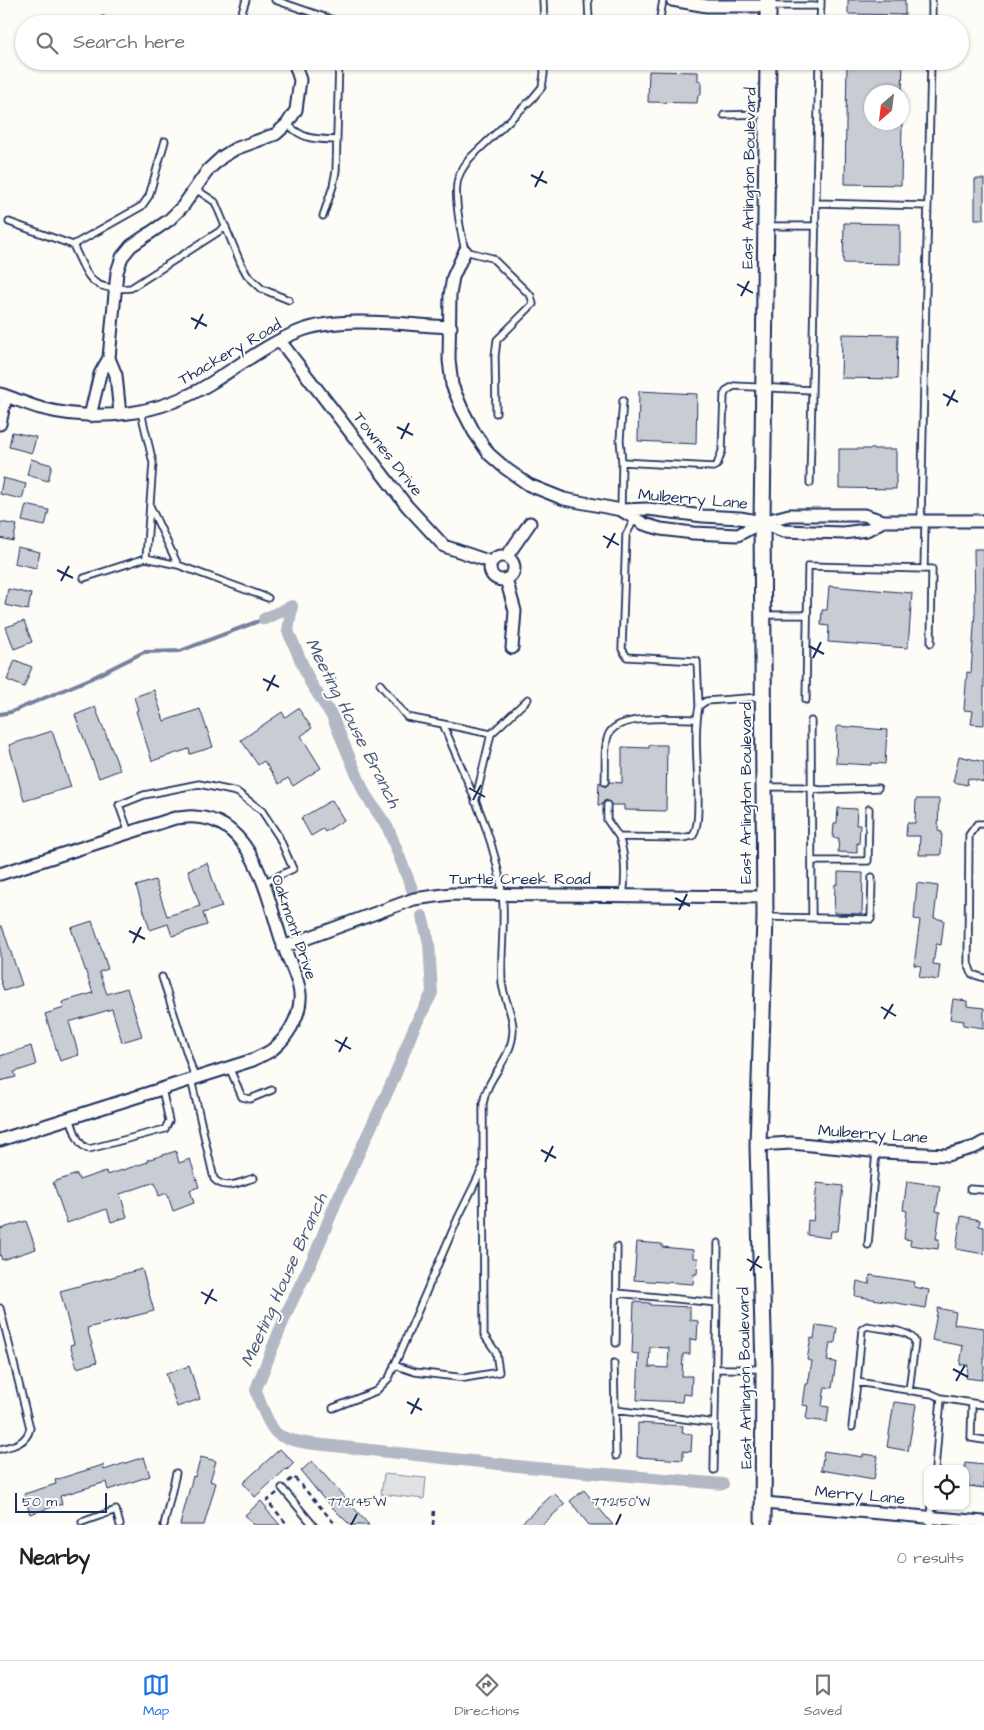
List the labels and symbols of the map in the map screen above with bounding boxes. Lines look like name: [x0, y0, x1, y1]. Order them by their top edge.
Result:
north arrow: [864, 85, 909, 130]
street label: East Arlington Boulevard: [736, 87, 763, 269]
street label: Thackery Road: [175, 314, 286, 391]
street label: Townes Drive: [348, 407, 428, 501]
street label: Mulberry Lane: [637, 483, 749, 516]
water label: Meeting House Branch: [298, 634, 407, 813]
street label: East Arlington Boulevard: [735, 702, 758, 884]
street label: Turtle Creek Road: [449, 868, 591, 890]
street label: Oakmont Drive: [266, 872, 322, 983]
street label: Mulberry Lane: [817, 1119, 929, 1150]
water label: Meeting House Branch: [235, 1188, 335, 1371]
street label: East Arlington Boulevard: [732, 1287, 759, 1469]
street label: Merry Lane: [814, 1480, 906, 1511]
scale bar: [15, 1490, 108, 1513]
text: 77°21'45"W: [328, 1494, 387, 1511]
text: 77°21'50"W: [592, 1494, 651, 1511]

